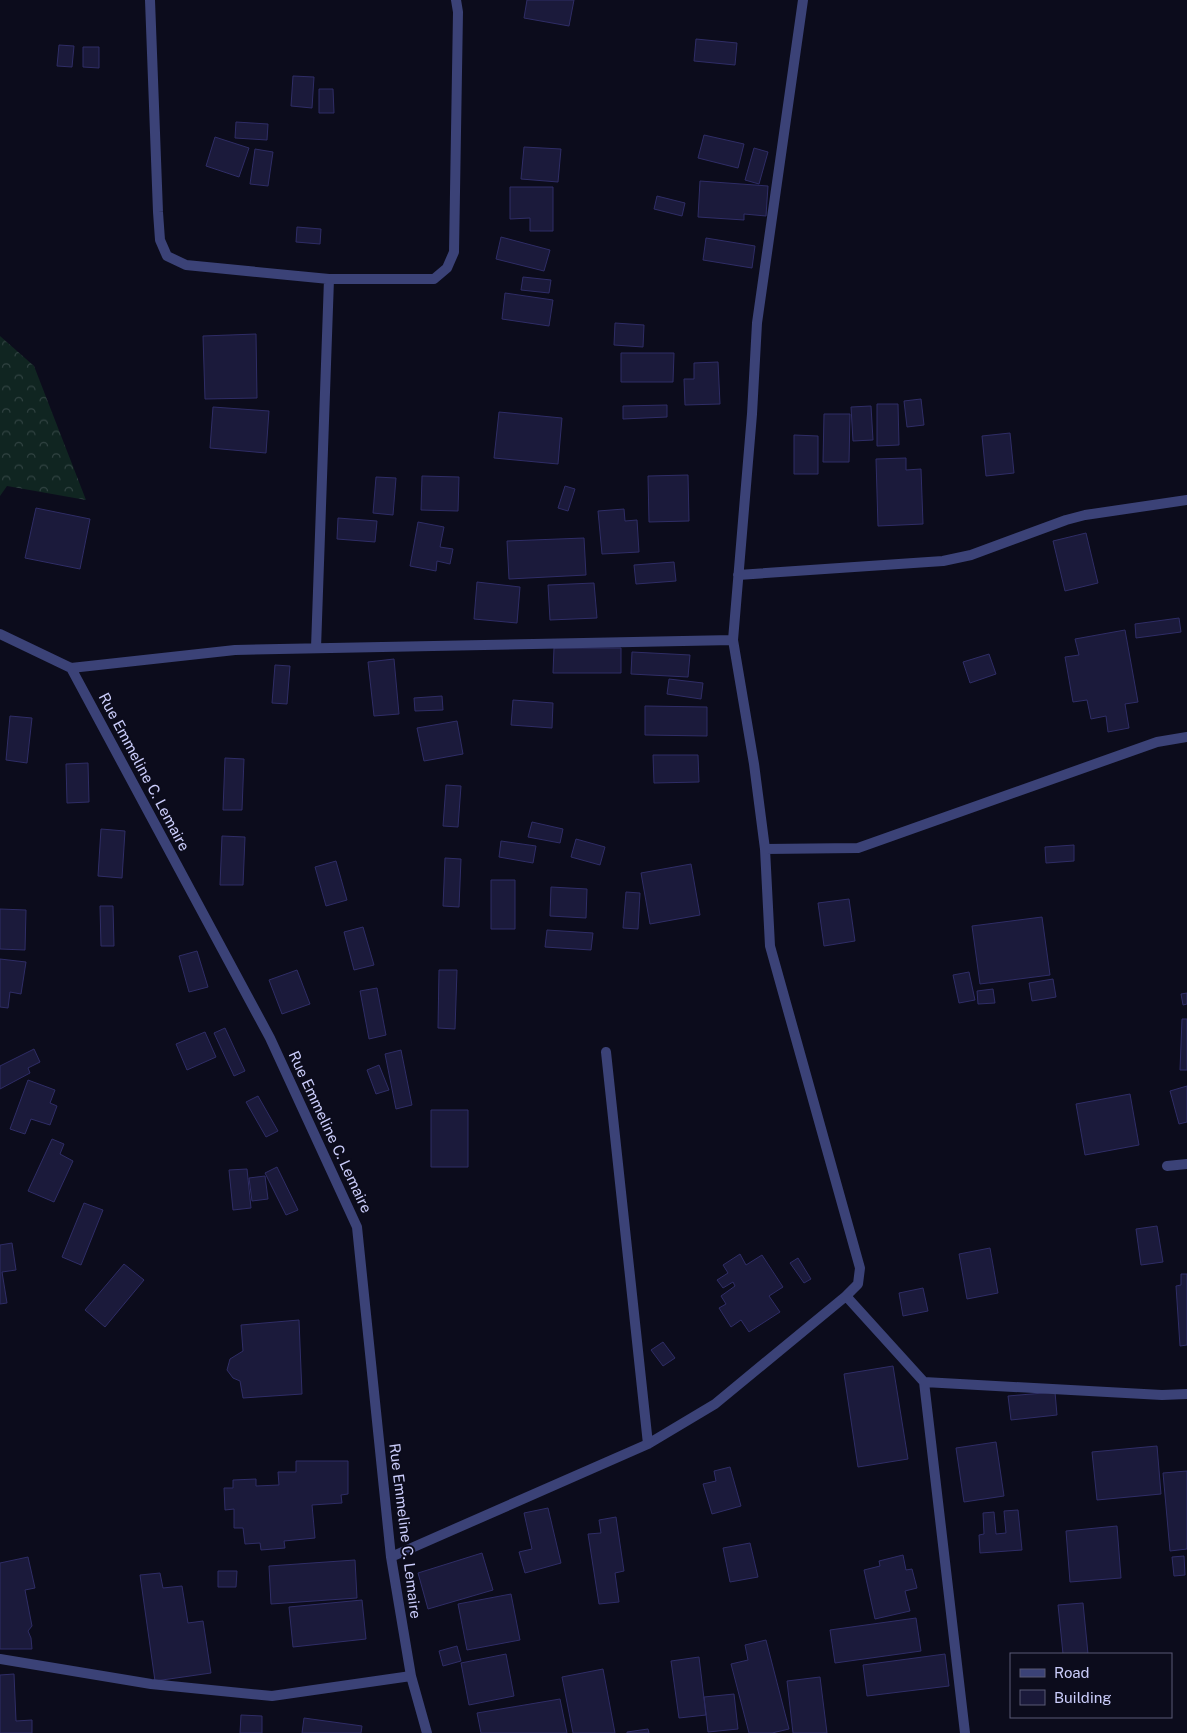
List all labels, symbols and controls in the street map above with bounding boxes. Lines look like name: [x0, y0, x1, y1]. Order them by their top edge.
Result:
street label: Rue Emmeline C. Lemaire: [95, 690, 193, 854]
street label: Rue Emmeline C. Lemaire: [285, 1048, 375, 1215]
street label: Rue Emmeline C. Lemaire: [386, 1442, 425, 1620]
legend: [1010, 1653, 1172, 1718]
text: Road: [1054, 1664, 1090, 1681]
text: Building: [1054, 1689, 1112, 1706]

